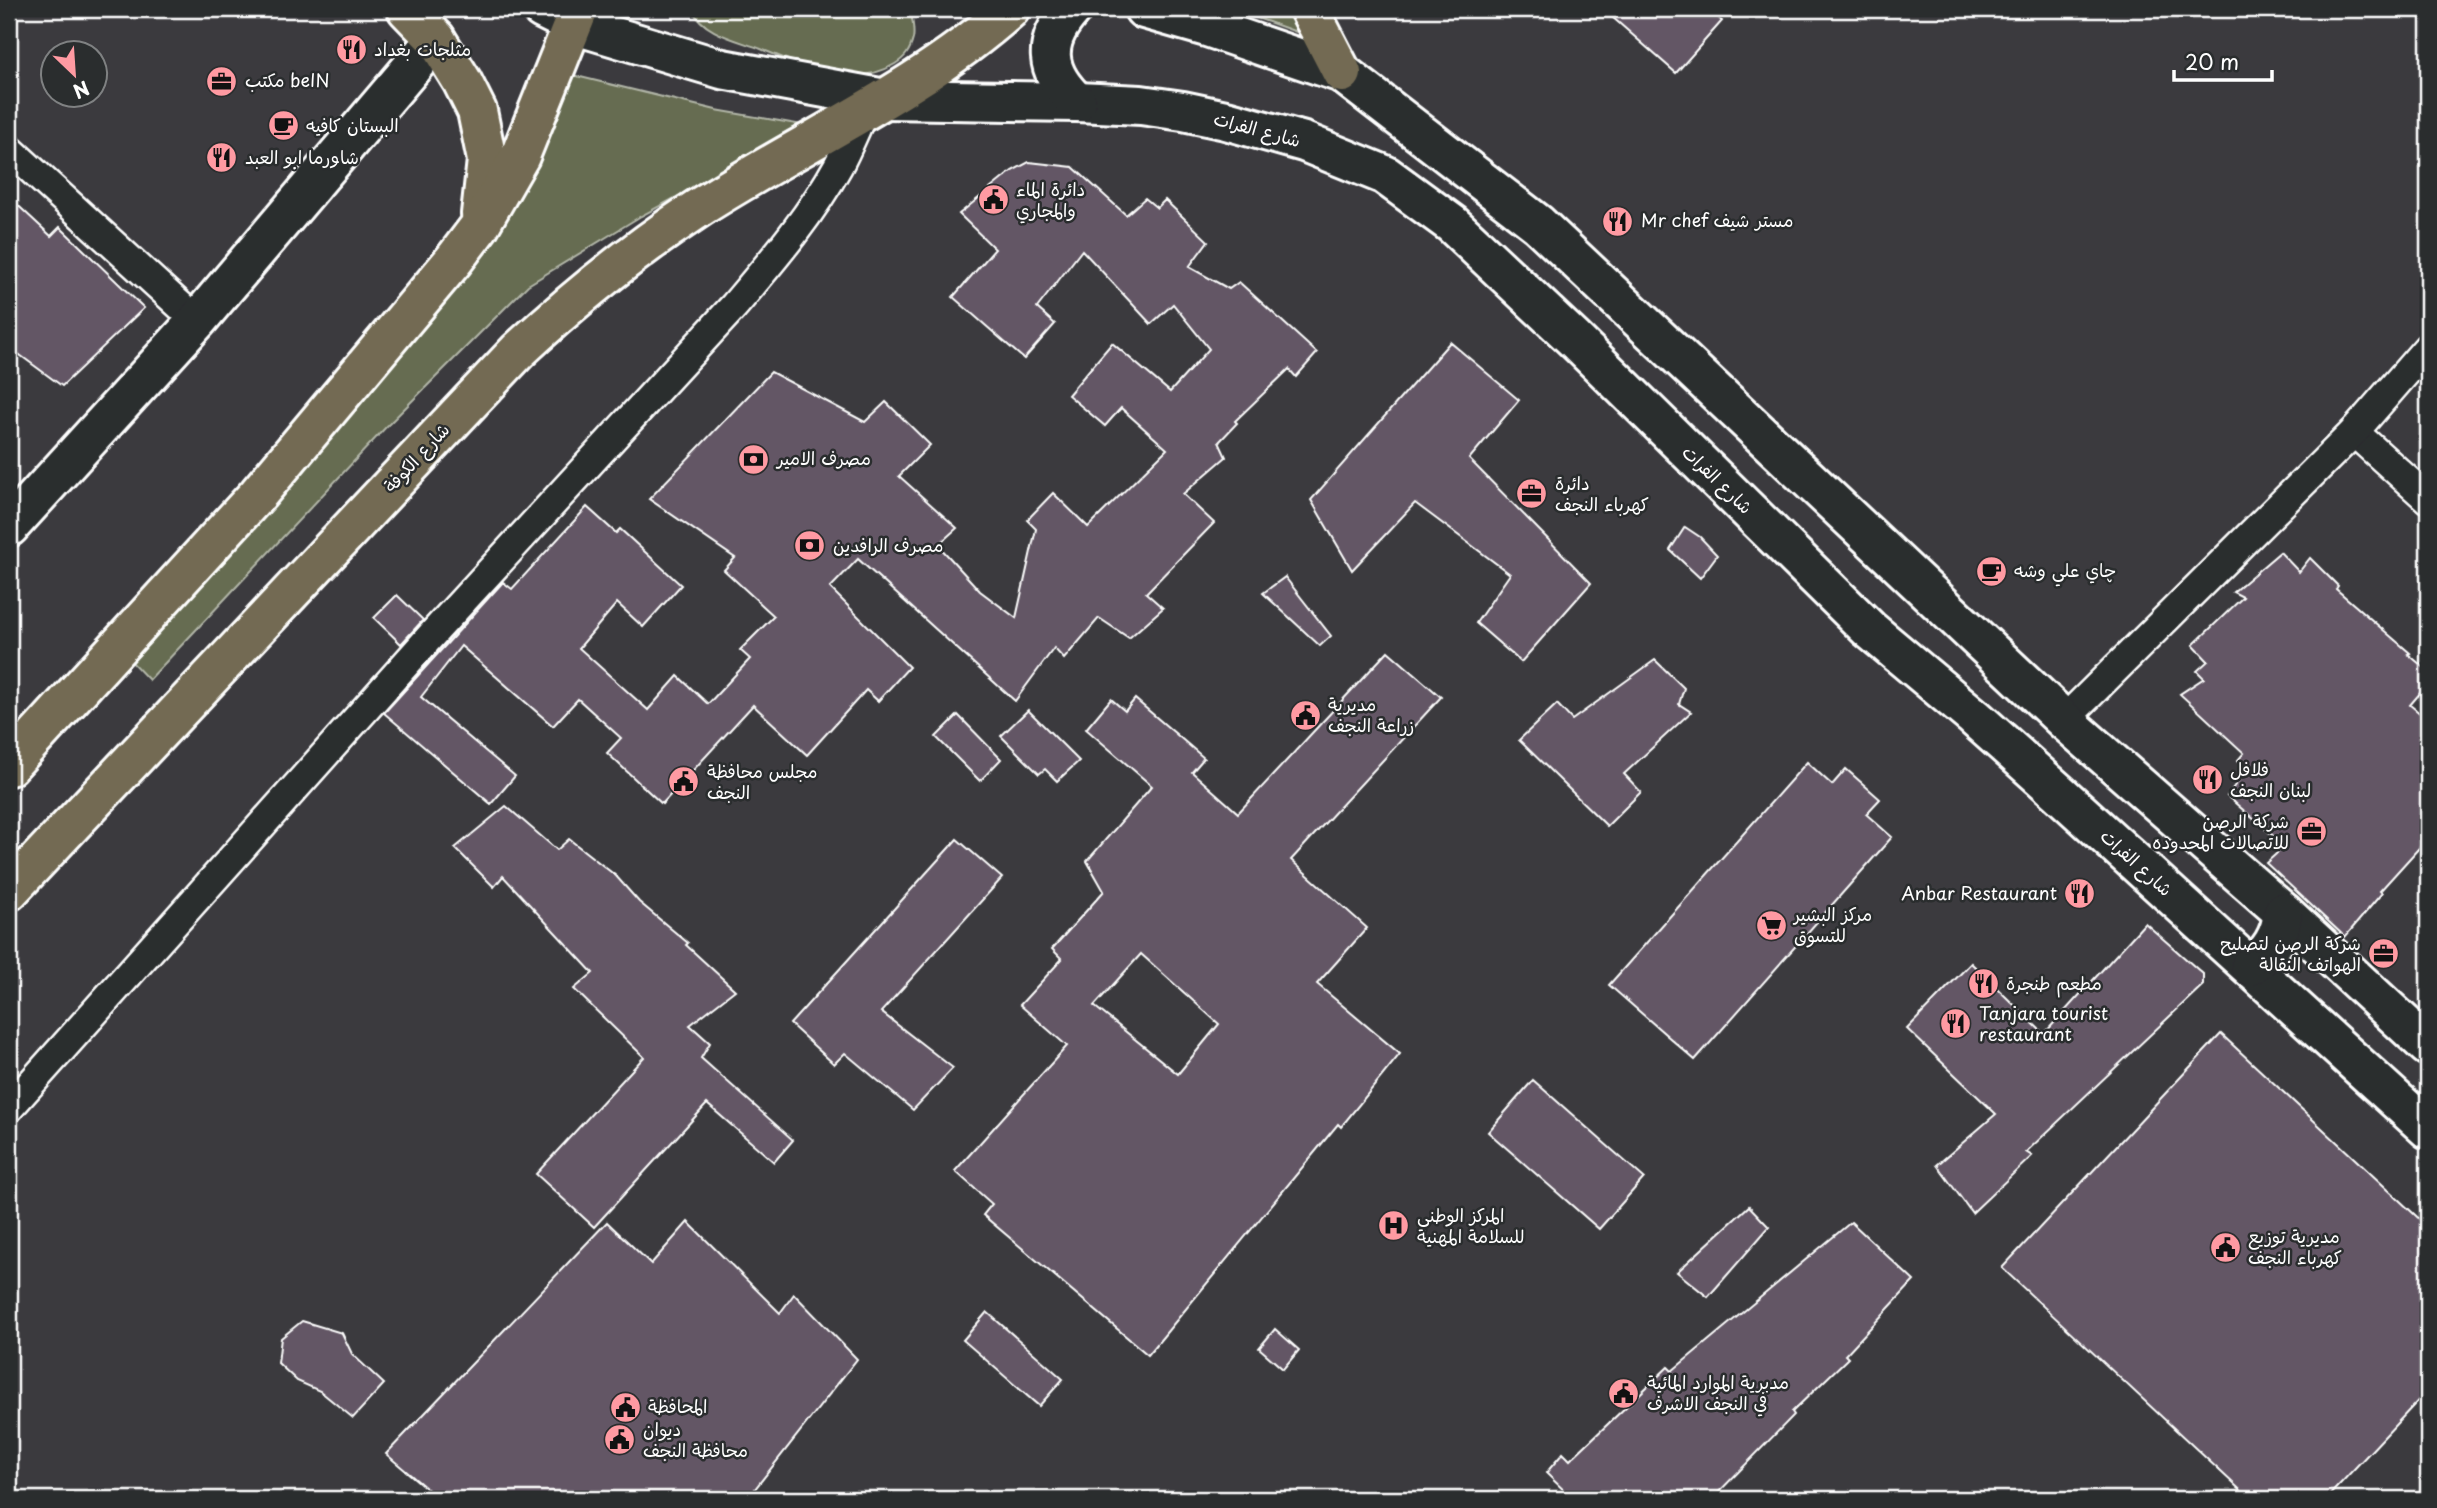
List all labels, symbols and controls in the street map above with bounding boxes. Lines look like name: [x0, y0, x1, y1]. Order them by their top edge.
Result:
restaurant icon: مثلجات بغداد: [334, 33, 368, 67]
place label: مثلجات بغداد: [374, 35, 471, 62]
north arrow: [38, 38, 108, 108]
scale bar: [2174, 38, 2272, 82]
text: 20 m: [2185, 45, 2239, 77]
office icon: مكتب beIN: [205, 64, 239, 98]
place label: مكتب beIN: [245, 66, 330, 93]
text: N: [69, 74, 94, 106]
street label: شارع الفرات: [1211, 104, 1304, 153]
cafe icon: البستان كافيه: [266, 109, 300, 143]
place label: البستان كافيه: [306, 111, 399, 138]
restaurant icon: شاورما ابو العبد: [205, 141, 239, 175]
place label: شاورما ابو العبد: [245, 143, 359, 170]
place label: دائرة الماء والمجاري: [1016, 175, 1085, 224]
public building icon: دائرة الماء والمجاري: [976, 183, 1010, 217]
restaurant icon: Mr chef مستر شيف: [1601, 204, 1635, 238]
place label: Mr chef مستر شيف: [1641, 206, 1793, 233]
street label: شارع الكوفة: [377, 416, 455, 498]
street label: شارع الفرات: [1677, 438, 1759, 520]
bank icon: مصرف الامير: [737, 442, 771, 476]
place label: مصرف الامير: [775, 444, 871, 471]
place label: دائرة كهرباء النجف: [1555, 469, 1649, 517]
office icon: دائرة كهرباء النجف: [1515, 477, 1549, 511]
bank icon: مصرف الرافدين: [793, 529, 827, 563]
place label: مصرف الرافدين: [833, 531, 944, 558]
cafe icon: چاي علي وشه: [1974, 554, 2008, 588]
place label: چاي علي وشه: [2014, 556, 2116, 587]
place label: مديرية زراعة النجف: [1328, 690, 1414, 738]
public building icon: مديرية زراعة النجف: [1288, 698, 1322, 732]
place label: فلافل لبنان النجف: [2230, 755, 2311, 803]
place label: مجلس محافظة النجف: [707, 757, 818, 805]
restaurant icon: فلافل لبنان النجف: [2190, 763, 2224, 797]
public building icon: مجلس محافظة النجف: [667, 765, 701, 799]
place label: شركة الرصن للاتصالات المحدوده: [2152, 807, 2289, 855]
office icon: شركة الرصن للاتصالات المحدوده: [2295, 815, 2329, 849]
street label: شارع الفرات: [2095, 822, 2179, 902]
restaurant icon: Anbar Restaurant: [2063, 877, 2097, 911]
place label: Anbar Restaurant: [1901, 879, 2057, 906]
place label: مركز البشير للتسوق: [1792, 900, 1872, 948]
supermarket icon: مركز البشير للتسوق: [1754, 908, 1788, 942]
place label: شركة الرصن لتصليح الهواتف النقالة: [2220, 929, 2361, 977]
office icon: شركة الرصن لتصليح الهواتف النقالة: [2367, 937, 2401, 971]
restaurant icon: مطعم طنجرة: [1966, 967, 2000, 1001]
place label: مطعم طنجرة: [2006, 969, 2102, 998]
place label: Tanjara tourist restaurant: [1979, 999, 2108, 1047]
restaurant icon: Tanjara tourist restaurant: [1939, 1007, 1973, 1041]
place label: المركز الوطني للسلامة المهنية: [1417, 1201, 1525, 1249]
hospital icon: المركز الوطني للسلامة المهنية: [1377, 1209, 1411, 1243]
place label: مديرية توزيع كهرباء النجف: [2248, 1222, 2342, 1270]
public building icon: مديرية توزيع كهرباء النجف: [2208, 1230, 2242, 1264]
place label: مديرية الموارد المائية في النجف الاشرف: [1647, 1368, 1789, 1417]
public building icon: مديرية الموارد المائية في النجف الاشرف: [1607, 1376, 1641, 1410]
public building icon: المحافظة: [608, 1390, 642, 1424]
place label: المحافظة: [648, 1392, 708, 1419]
place label: ديوان محافظة النجف: [643, 1415, 748, 1463]
public building icon: ديوان محافظة النجف: [603, 1423, 637, 1457]

